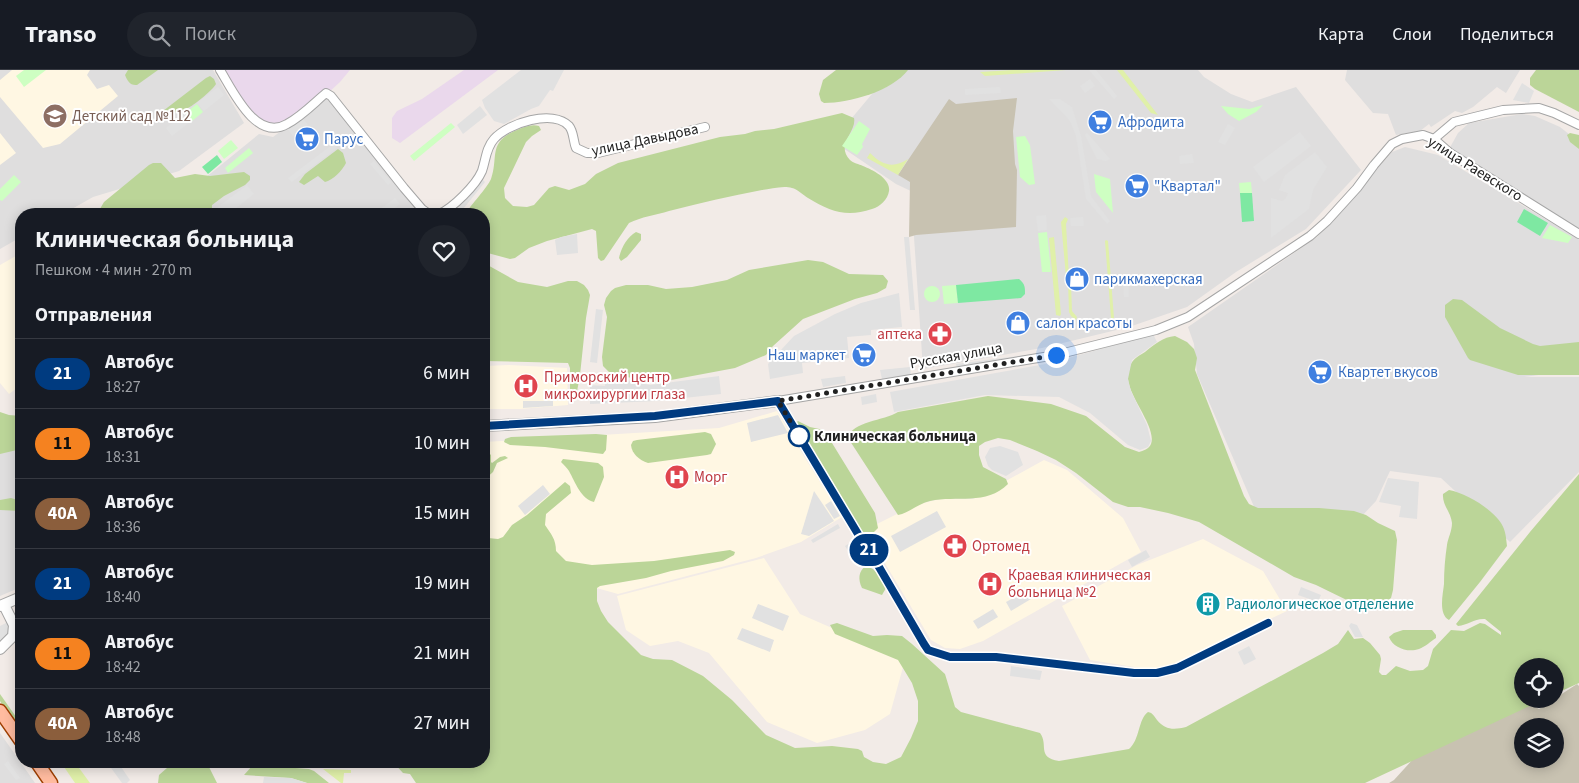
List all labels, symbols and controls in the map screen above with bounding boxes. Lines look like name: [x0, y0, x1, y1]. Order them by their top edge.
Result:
search box: [127, 12, 477, 57]
text: Transo: [25, 17, 97, 52]
icon: search: [145, 21, 173, 49]
text: Поиск: [185, 21, 236, 48]
text: Карта: [1318, 22, 1364, 47]
text: Слои: [1392, 22, 1432, 47]
text: Поделиться: [1460, 22, 1554, 47]
school or university icon: Детский сад №112: [42, 103, 68, 129]
place label: Детский сад №112: [72, 106, 191, 127]
supermarket icon: Афродита: [1087, 109, 1113, 135]
place label: Афродита: [1118, 112, 1184, 133]
street label: улица Давыдова: [590, 118, 700, 162]
supermarket icon: Парус: [294, 126, 320, 152]
place label: Парус: [324, 129, 363, 150]
street label: улица Раевского: [1423, 131, 1527, 207]
supermarket icon: "Квартал": [1124, 173, 1150, 199]
place label: "Квартал": [1154, 176, 1221, 197]
text: Клиническая больница: [35, 222, 294, 257]
button: heart: [418, 225, 470, 277]
text: Пешком · 4 мин · 270 m: [35, 259, 192, 281]
shop icon: парикмахерская: [1064, 266, 1090, 292]
place label: парикмахерская: [1094, 269, 1203, 290]
text: Отправления: [35, 302, 152, 329]
shop icon: салон красоты: [1005, 310, 1031, 336]
place label: салон красоты: [1036, 313, 1132, 334]
pharmacy icon: аптека: [927, 321, 953, 347]
place label: аптека: [877, 324, 922, 345]
street label: Русская улица: [908, 338, 1004, 374]
supermarket icon: Наш маркет: [851, 342, 877, 368]
your location: [1044, 343, 1069, 368]
place label: Наш маркет: [768, 345, 846, 366]
text: Автобус: [105, 349, 174, 376]
supermarket icon: Квартет вкусов: [1307, 359, 1333, 385]
text: 6 мин: [423, 360, 470, 387]
text: 21: [53, 361, 72, 386]
place label: Квартет вкусов: [1338, 362, 1438, 383]
place label: Приморский центр микрохирургии глаза: [544, 367, 686, 405]
hospital icon: Приморский центр микрохирургии глаза: [513, 373, 539, 399]
text: 18:27: [105, 376, 141, 398]
text: Автобус: [105, 419, 174, 446]
marker: Клиническая больница: [788, 425, 810, 447]
place label: Клиническая больница: [814, 426, 976, 447]
text: 10 мин: [414, 430, 470, 457]
text: 11: [53, 431, 72, 456]
text: 18:31: [105, 446, 141, 468]
hospital icon: Морг: [664, 464, 690, 490]
place label: Морг: [694, 467, 728, 488]
text: Автобус: [105, 489, 174, 516]
text: 15 мин: [414, 500, 470, 527]
text: 40А: [48, 501, 77, 526]
text: 18:36: [105, 516, 141, 538]
pharmacy icon: Ортомед: [942, 533, 968, 559]
line badge: 21: [846, 534, 892, 566]
place label: Ортомед: [972, 536, 1030, 557]
text: 21: [859, 537, 879, 562]
text: Автобус: [105, 559, 174, 586]
place label: Краевая клиническая больница №2: [1008, 565, 1151, 603]
text: 19 мин: [414, 570, 470, 597]
text: 21: [53, 571, 72, 596]
hospital icon: Краевая клиническая больница №2: [977, 571, 1003, 597]
text: 18:40: [105, 586, 141, 608]
building icon: Радиологическое отделение: [1195, 591, 1221, 617]
place label: Радиологическое отделение: [1226, 594, 1414, 615]
text: Автобус: [105, 629, 174, 656]
text: 21 мин: [414, 640, 470, 667]
text: 11: [53, 641, 72, 666]
text: 18:42: [105, 656, 141, 678]
map controls: [1514, 658, 1564, 768]
button: locate: [1514, 658, 1564, 708]
text: Автобус: [105, 699, 174, 726]
text: 27 мин: [414, 710, 470, 737]
text: 40А: [48, 711, 77, 736]
button: layers: [1514, 718, 1564, 768]
text: 18:48: [105, 726, 141, 748]

